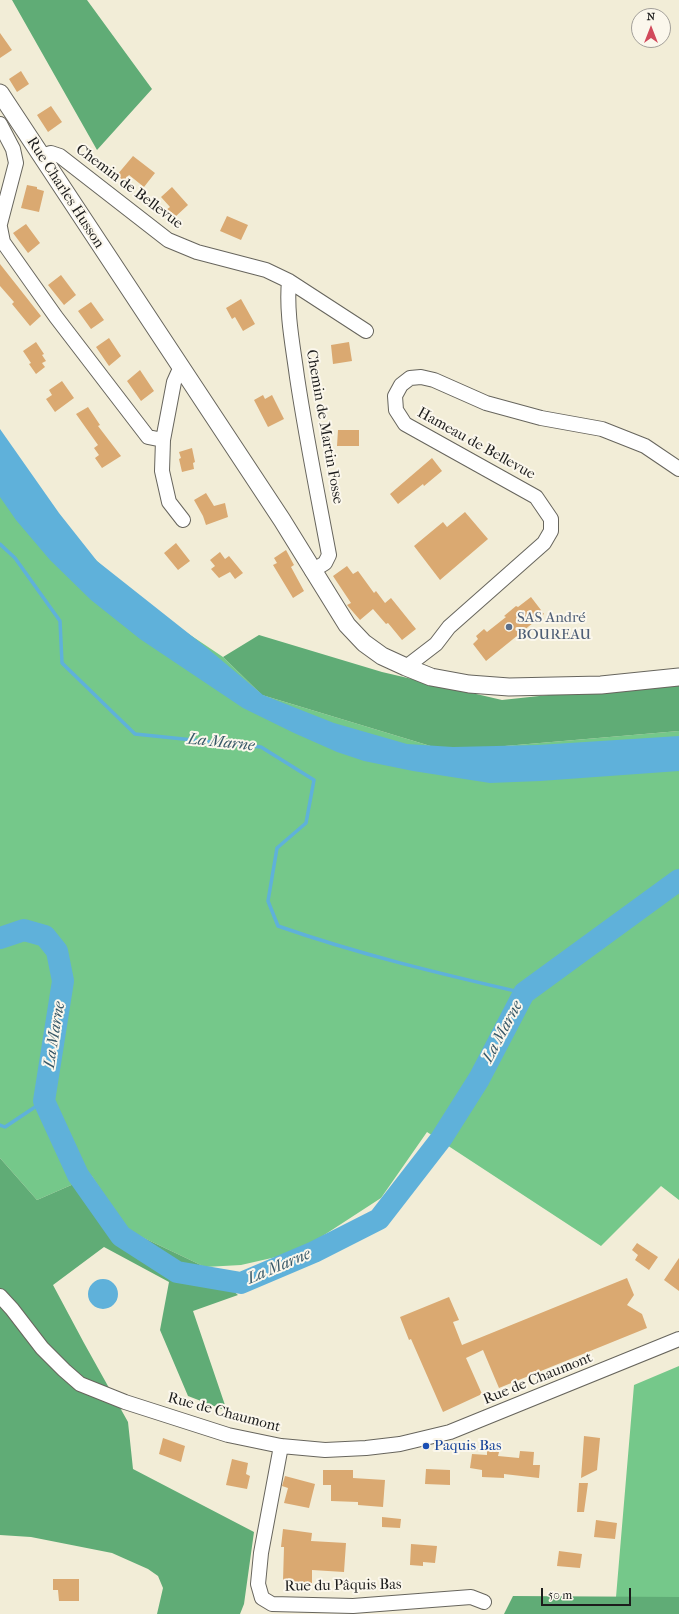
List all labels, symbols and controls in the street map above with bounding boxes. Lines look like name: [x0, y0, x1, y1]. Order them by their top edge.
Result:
north arrow: [631, 8, 671, 48]
text: N: [647, 10, 655, 23]
street label: Rue Charles Husson: [22, 134, 108, 252]
street label: Chemin de Bellevue: [72, 141, 186, 233]
street label: Chemin de Martin Fosse: [302, 348, 346, 506]
street label: Hameau de Bellevue: [414, 404, 538, 484]
place label: SAS André BOUREAU: [517, 609, 591, 644]
marker: SAS André BOUREAU: [504, 622, 514, 632]
water label: La Marne: [187, 730, 255, 756]
water label: La Marne: [479, 998, 527, 1066]
water label: La Marne: [40, 1000, 70, 1070]
water label: La Marne: [244, 1245, 314, 1289]
street label: Rue de Chaumont: [481, 1349, 595, 1409]
street label: Rue de Chaumont: [166, 1389, 282, 1437]
place label: Paquis Bas: [434, 1437, 502, 1455]
marker: Paquis Bas: [421, 1441, 431, 1451]
street label: Rue du Pâquis Bas: [284, 1576, 402, 1596]
scale bar: [543, 1580, 633, 1606]
text: 50 m: [548, 1588, 572, 1602]

